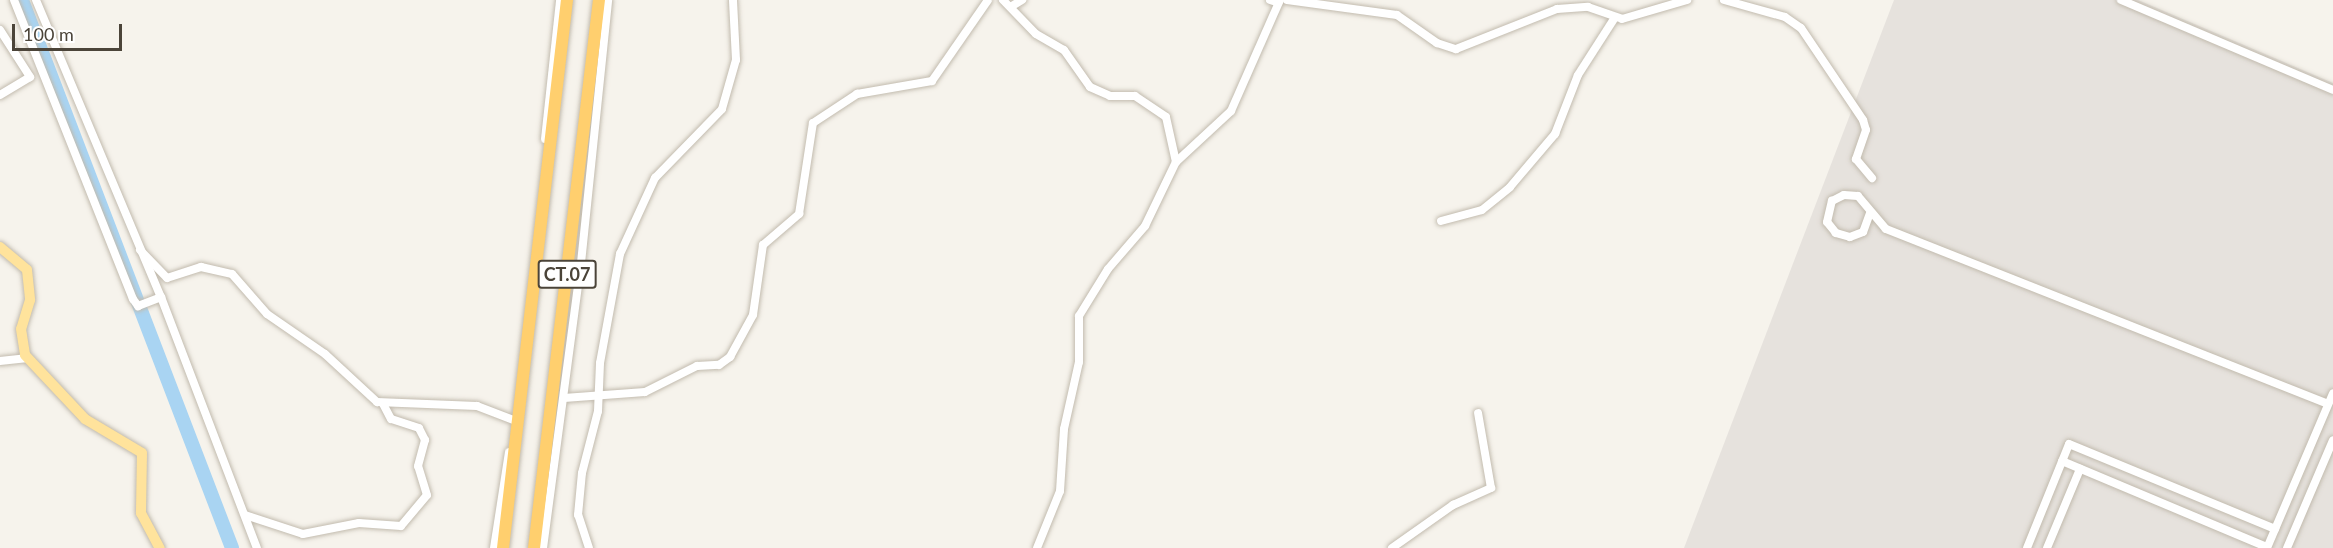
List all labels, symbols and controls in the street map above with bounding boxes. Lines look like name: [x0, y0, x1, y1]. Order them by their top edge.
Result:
scale bar: [15, 12, 124, 50]
text: 100 m: [23, 23, 74, 45]
road number: CT.07: [537, 259, 597, 289]

